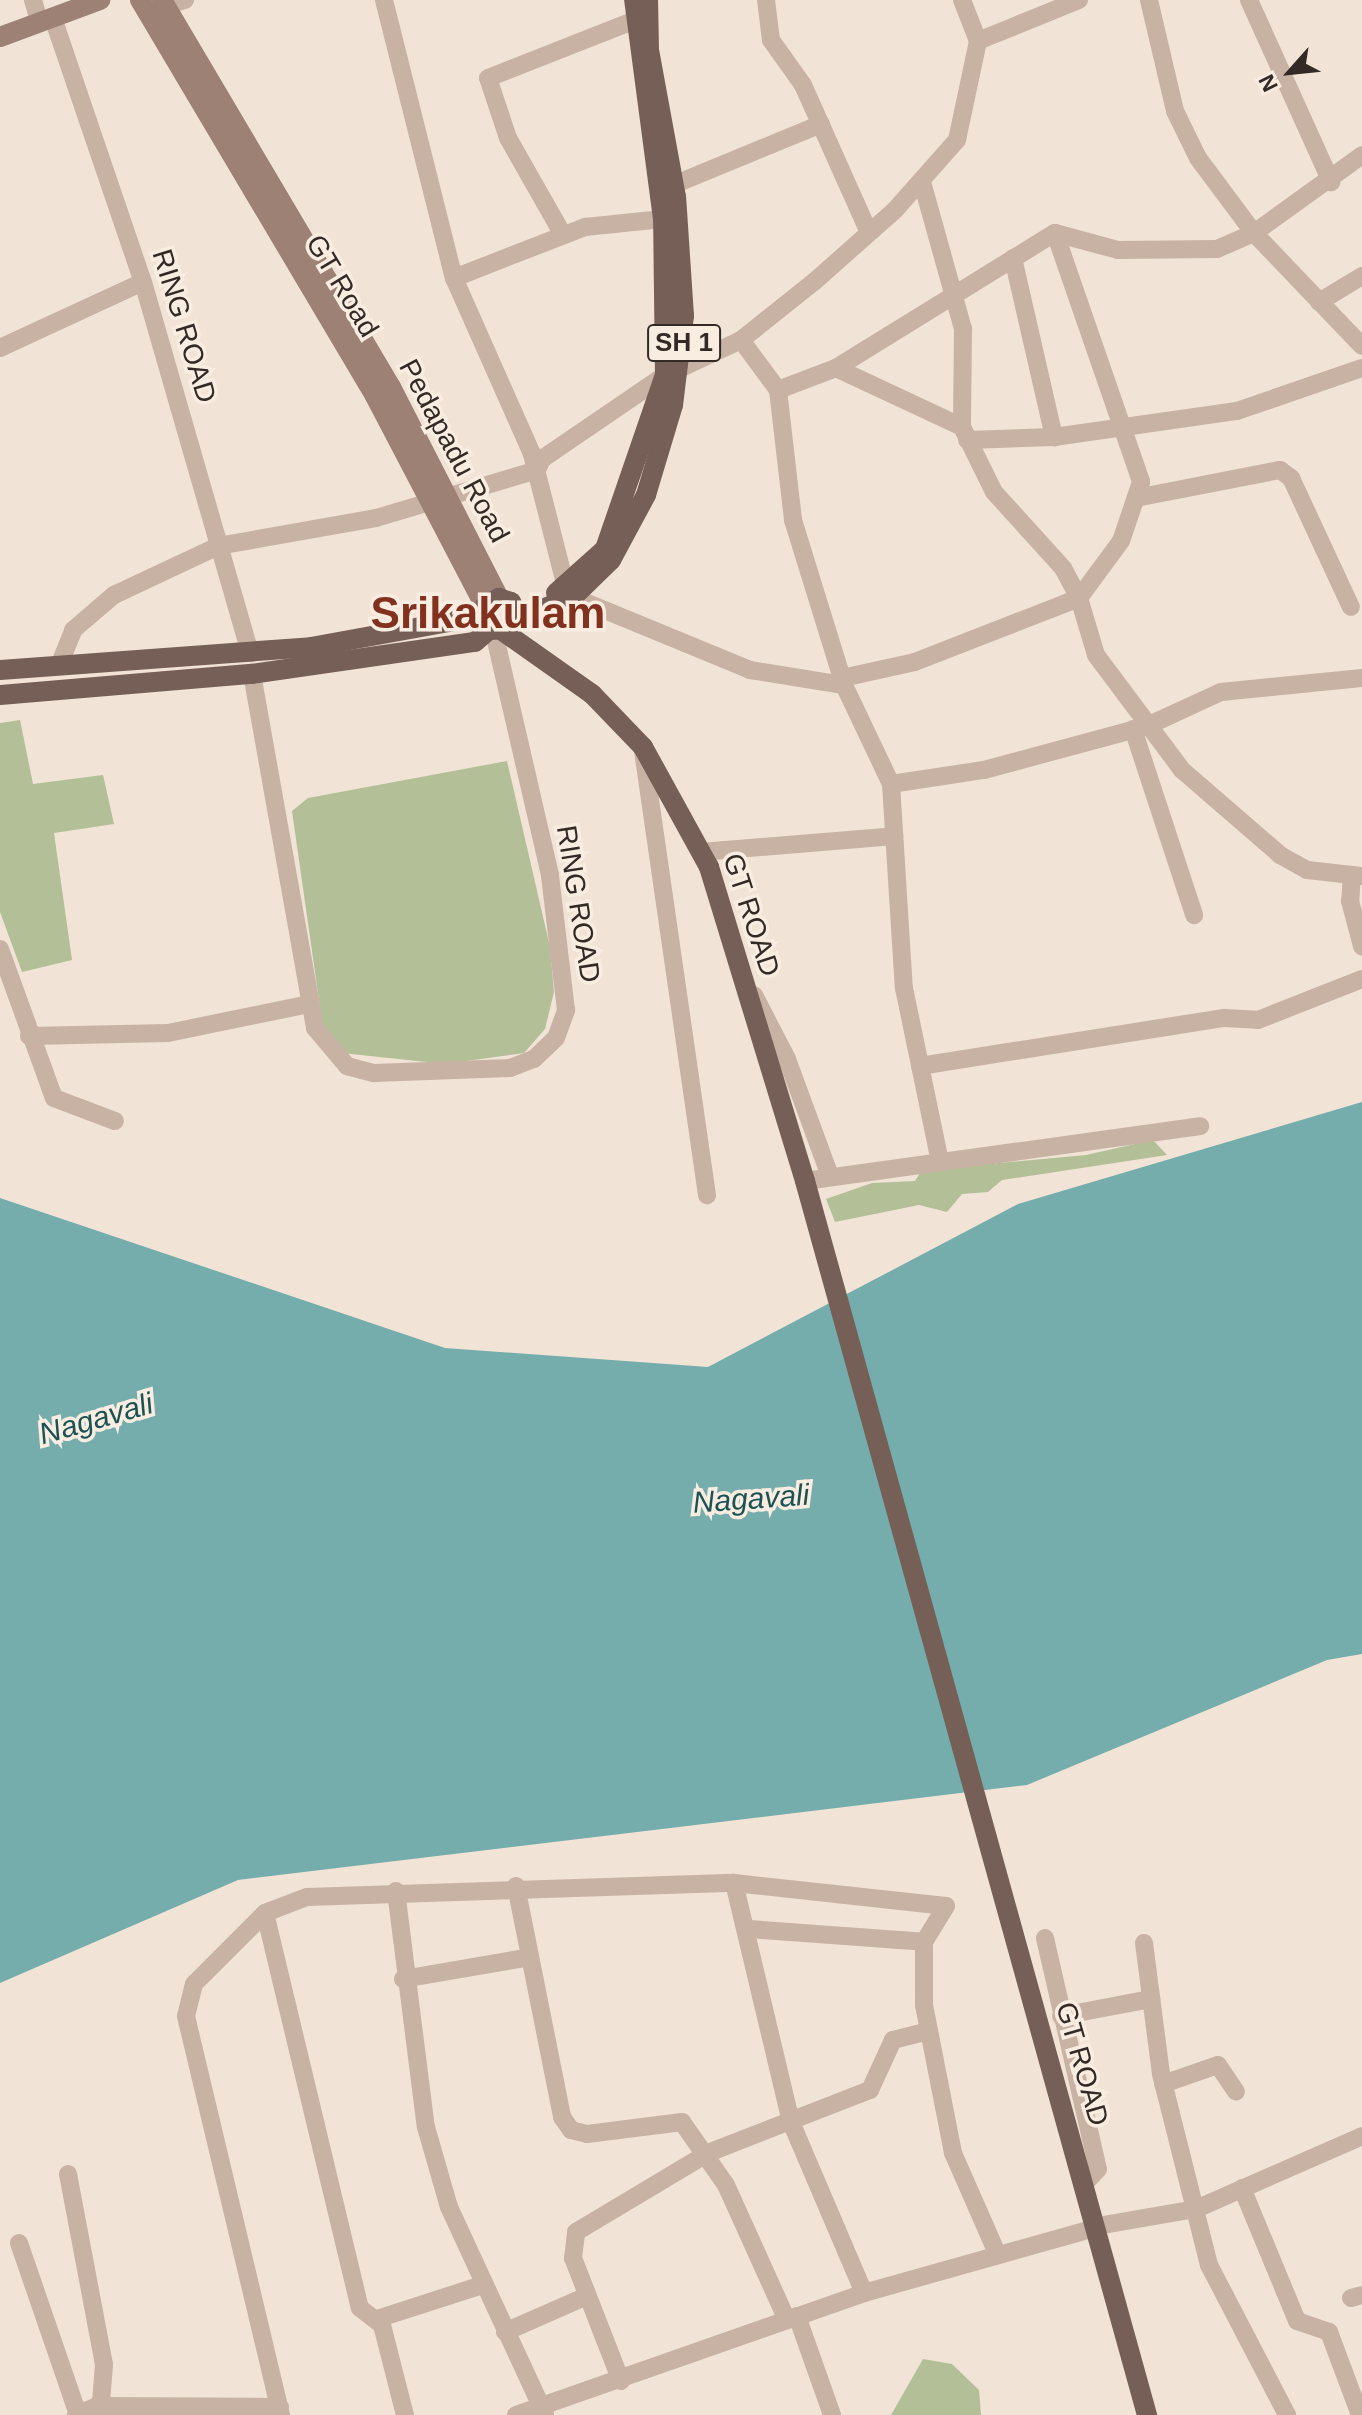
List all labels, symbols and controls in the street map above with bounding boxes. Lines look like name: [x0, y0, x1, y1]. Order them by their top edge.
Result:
north arrow: [1250, 32, 1330, 112]
text: N: [1253, 70, 1283, 96]
street label: GT Road: [298, 229, 386, 343]
street label: RING ROAD: [145, 245, 223, 407]
road number: SH 1: [646, 321, 722, 365]
street label: Pedapadu Road: [392, 354, 516, 548]
district label: Srikakulam: [371, 587, 605, 639]
street label: RING ROAD: [549, 823, 607, 985]
street label: GT ROAD: [715, 849, 787, 981]
water label: Nagavali: [35, 1386, 157, 1452]
water label: Nagavali: [692, 1477, 810, 1521]
street label: GT ROAD: [1048, 1998, 1116, 2130]

